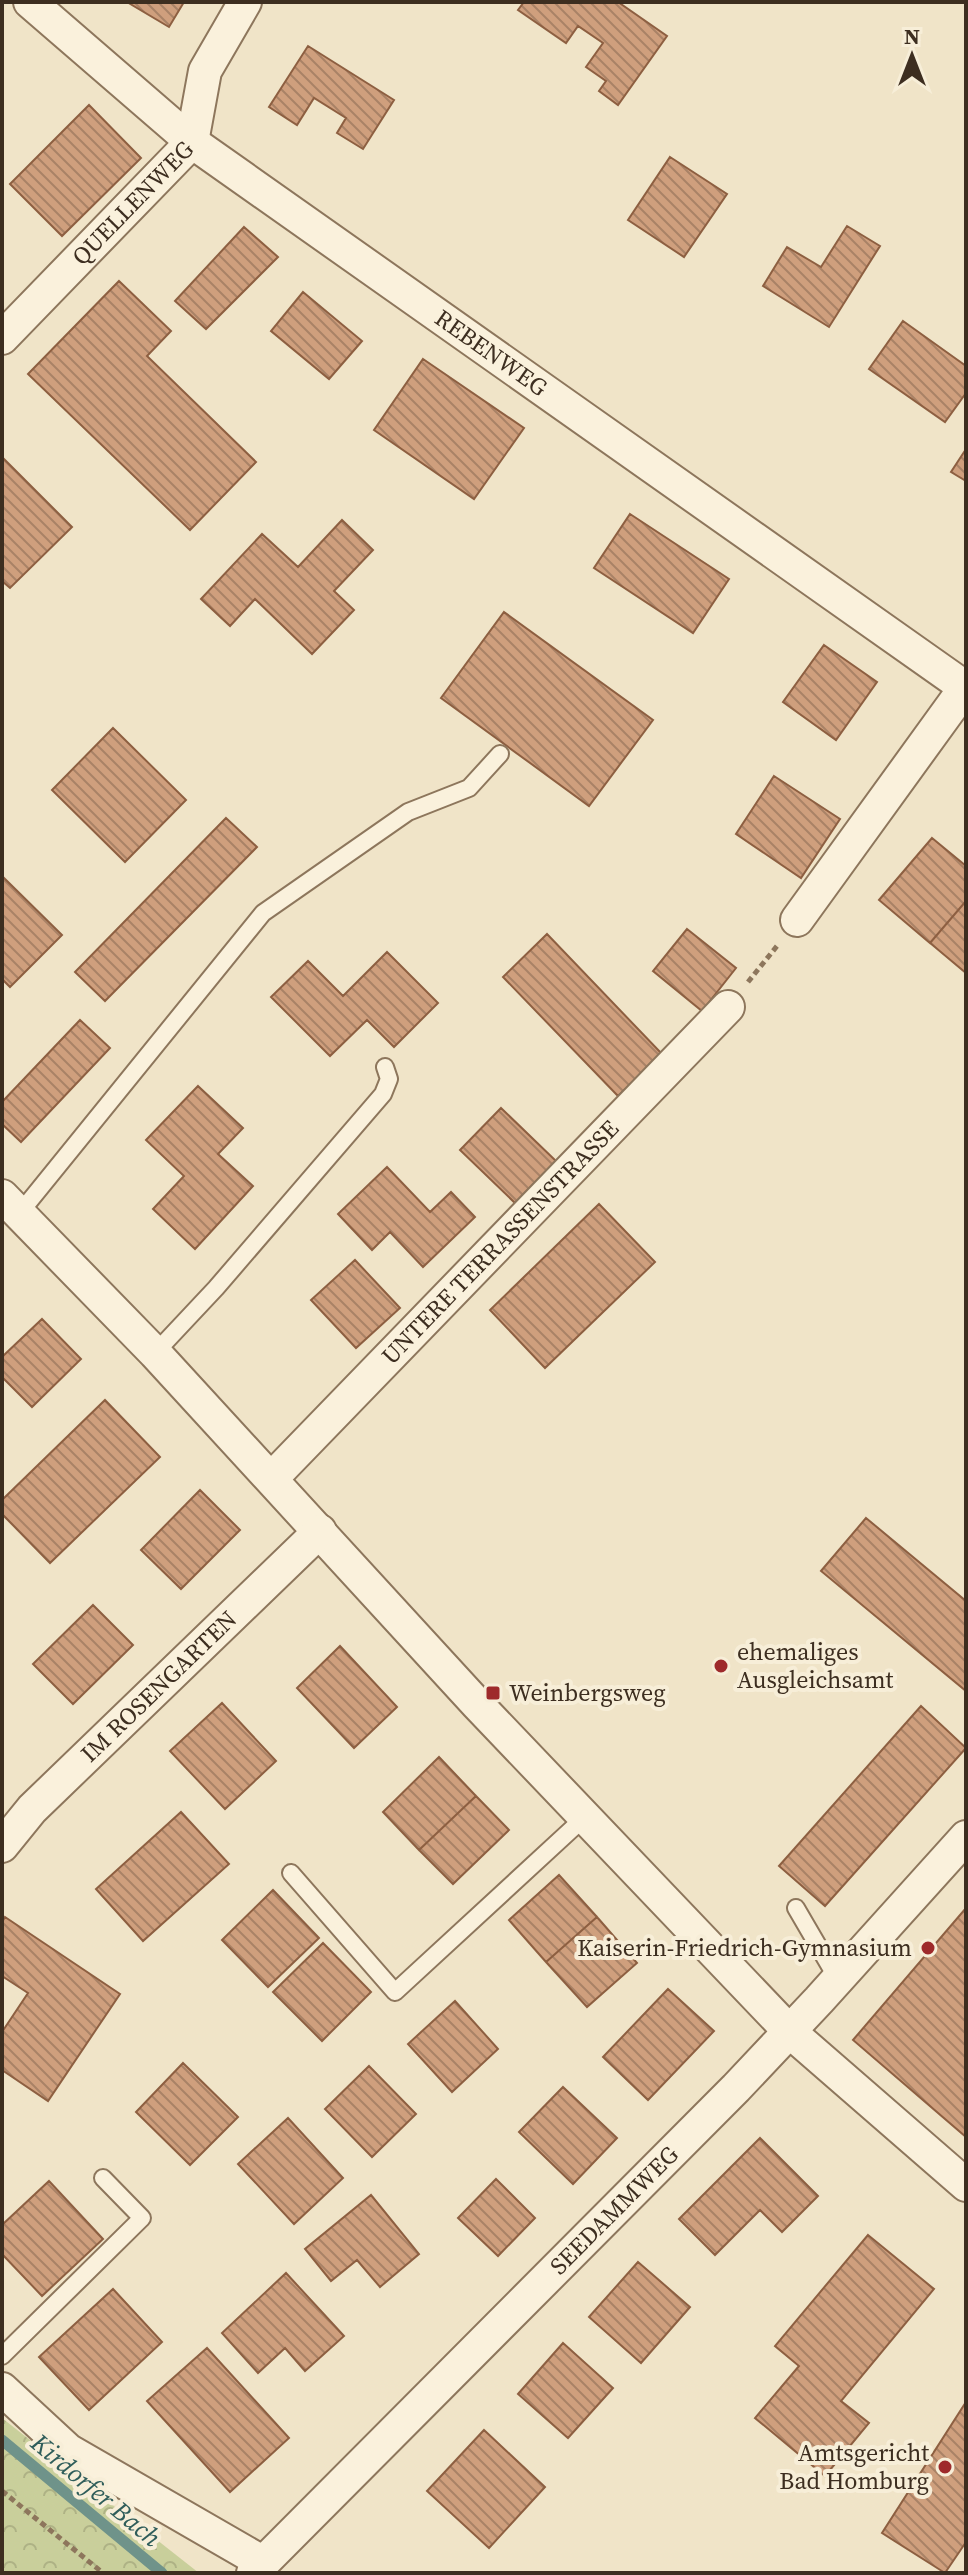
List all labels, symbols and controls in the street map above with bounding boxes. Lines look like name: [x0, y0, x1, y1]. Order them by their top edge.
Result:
north arrow: [872, 16, 952, 96]
text: N: [904, 21, 920, 51]
street label: QUELLENWEG: [64, 133, 201, 272]
street label: REBENWEG: [428, 301, 555, 404]
street label: UNTERE TERRASSENSTRASSE: [374, 1113, 626, 1371]
street label: IM ROSENGARTEN: [73, 1603, 244, 1769]
place label: ehemaliges Ausgleichsamt: [737, 1635, 893, 1696]
marker: ehemaliges Ausgleichsamt: [712, 1657, 730, 1675]
place label: Weinbergsweg: [509, 1676, 666, 1709]
marker: Weinbergsweg: [484, 1684, 502, 1702]
place label: Kaiserin-Friedrich-Gymnasium: [577, 1931, 912, 1964]
marker: Kaiserin-Friedrich-Gymnasium: [919, 1939, 937, 1957]
street label: SEEDAMMWEG: [542, 2138, 686, 2282]
water label: Kirdorfer Bach: [23, 2424, 169, 2555]
place label: Amtsgericht Bad Homburg: [779, 2436, 929, 2497]
marker: Amtsgericht Bad Homburg: [936, 2458, 954, 2476]

